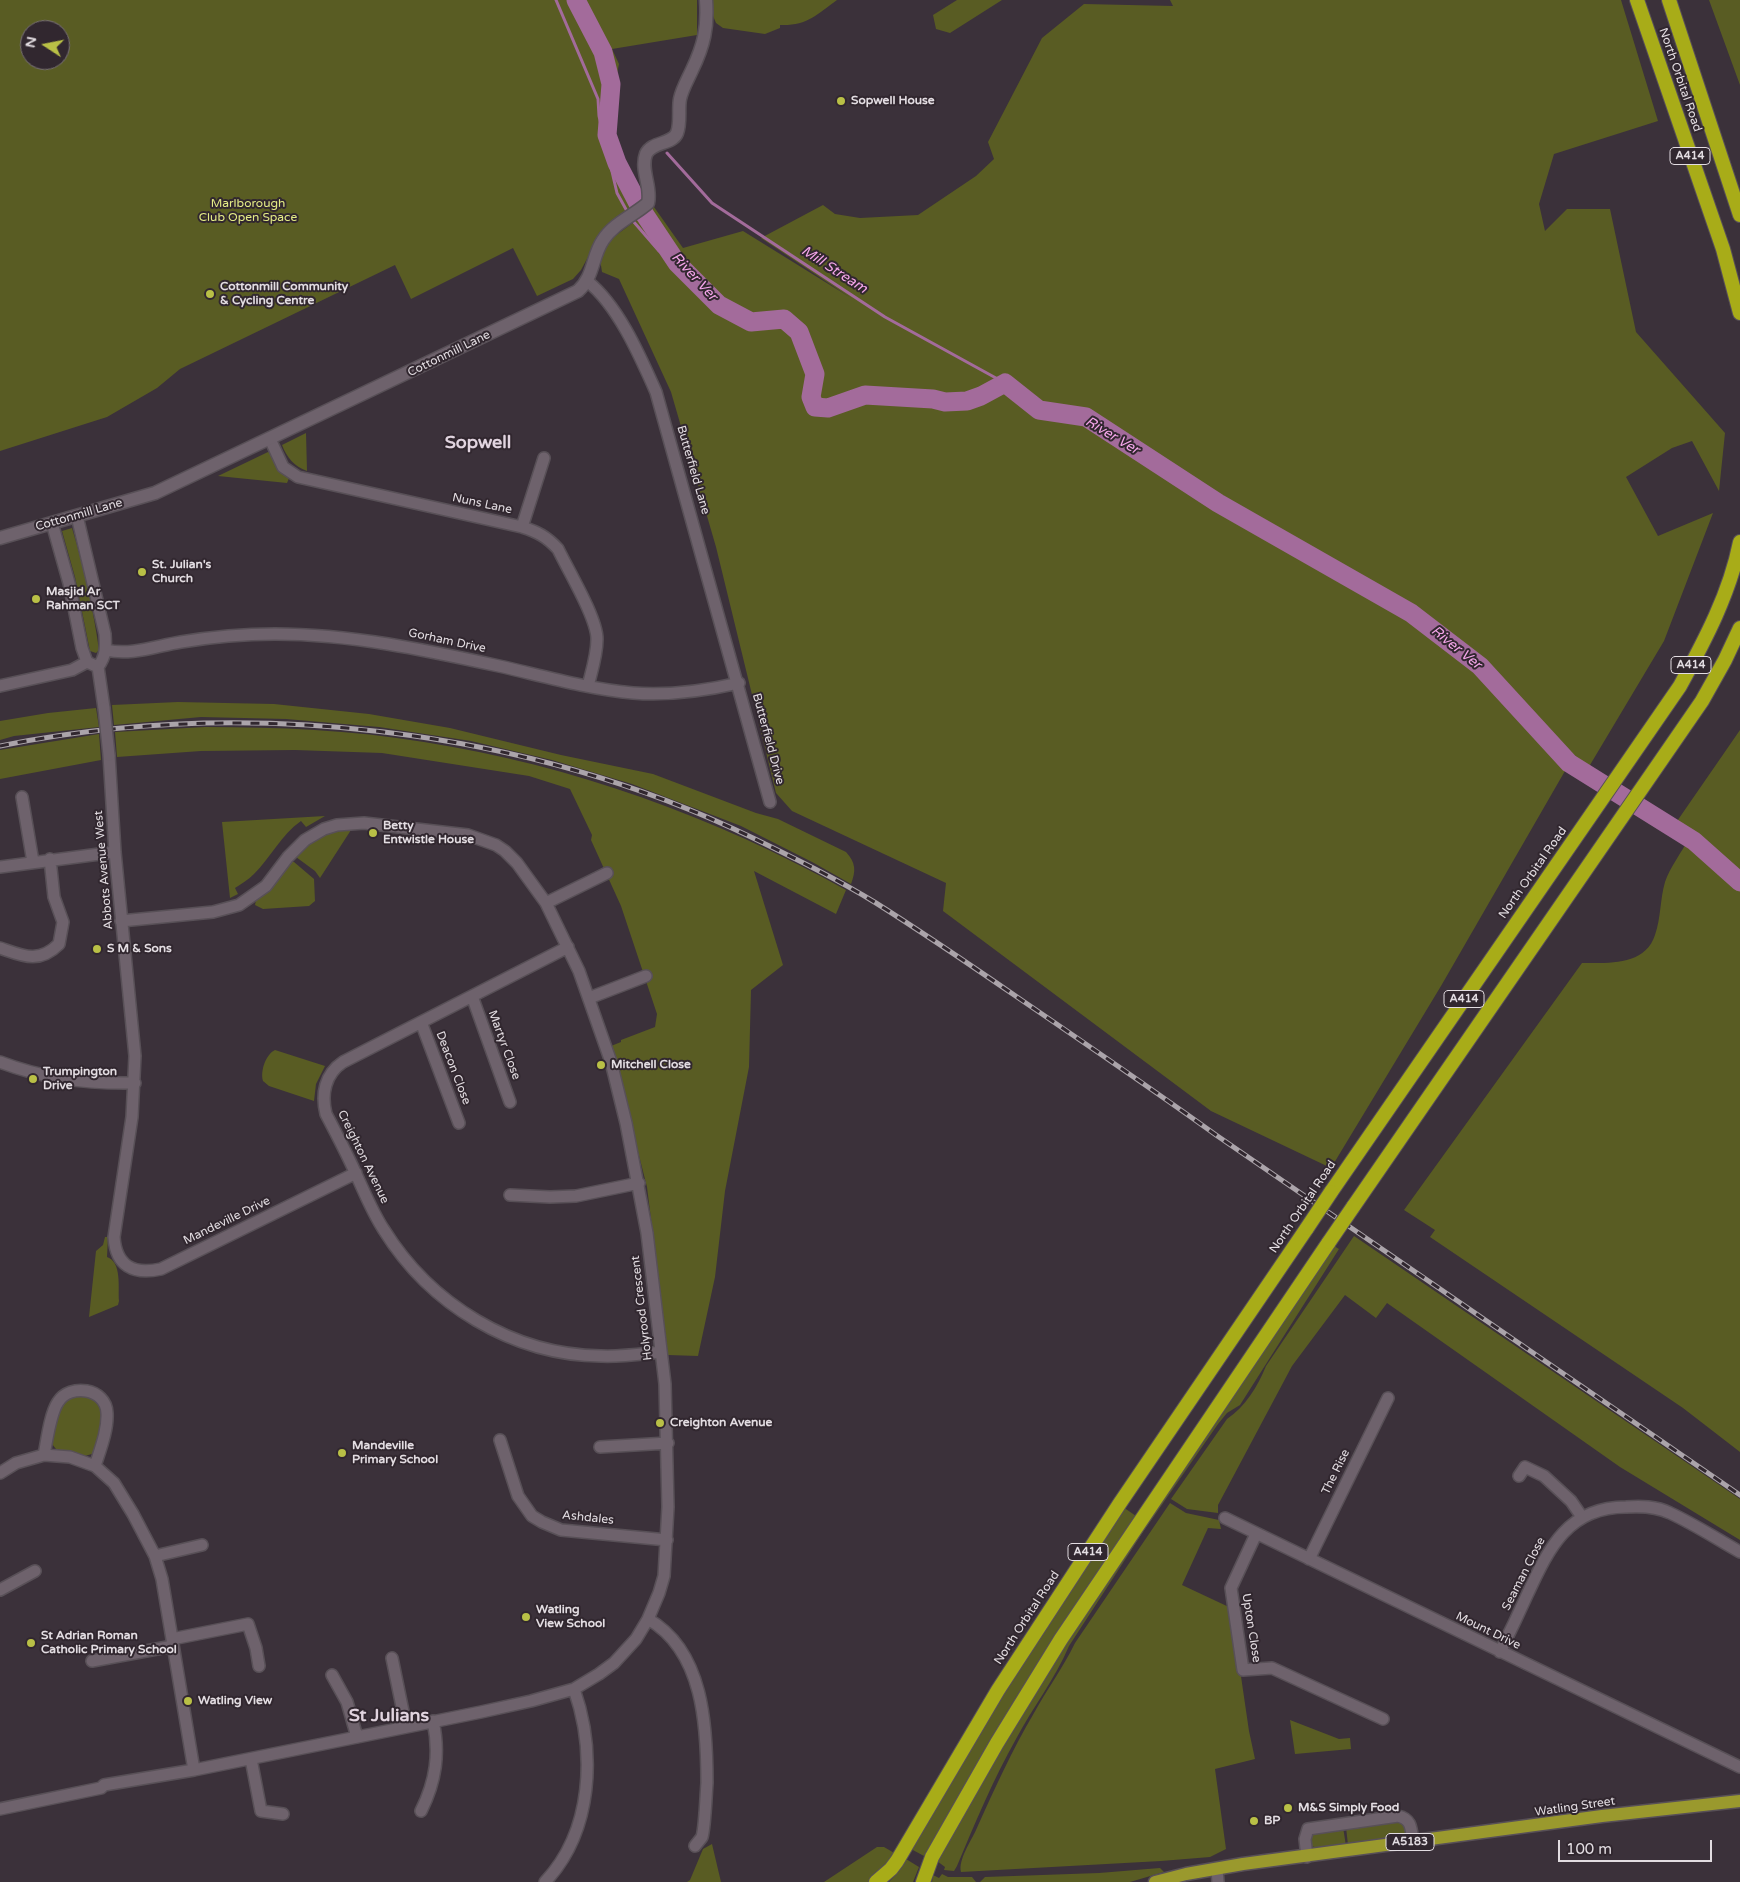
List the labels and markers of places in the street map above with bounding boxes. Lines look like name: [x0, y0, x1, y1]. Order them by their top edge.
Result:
place label: Sopwell House: [851, 94, 935, 108]
marker: Sopwell House: [835, 95, 847, 107]
place label: Cottonmill Community & Cycling Centre: [220, 280, 348, 308]
marker: Cottonmill Community & Cycling Centre: [204, 288, 216, 300]
place label: St. Julian's Church: [152, 558, 211, 586]
marker: St. Julian's Church: [136, 566, 148, 578]
place label: Masjid Ar Rahman SCT: [46, 585, 120, 613]
marker: Masjid Ar Rahman SCT: [30, 593, 42, 605]
place label: Betty Entwistle House: [383, 819, 474, 847]
marker: Betty Entwistle House: [367, 827, 379, 839]
place label: S M & Sons: [107, 942, 172, 956]
marker: S M & Sons: [91, 943, 103, 955]
place label: Mitchell Close: [611, 1058, 691, 1072]
marker: Mitchell Close: [595, 1059, 607, 1071]
place label: Trumpington Drive: [43, 1065, 117, 1093]
marker: Trumpington Drive: [27, 1073, 39, 1085]
place label: Creighton Avenue: [670, 1416, 772, 1430]
marker: Creighton Avenue: [654, 1417, 666, 1429]
place label: Mandeville Primary School: [352, 1439, 438, 1467]
marker: Mandeville Primary School: [336, 1447, 348, 1459]
place label: Watling View School: [536, 1603, 605, 1631]
marker: Watling View School: [520, 1611, 532, 1623]
place label: St Adrian Roman Catholic Primary School: [41, 1629, 177, 1657]
marker: St Adrian Roman Catholic Primary School: [25, 1637, 37, 1649]
place label: Watling View: [198, 1694, 272, 1708]
marker: Watling View: [182, 1695, 194, 1707]
place label: M&S Simply Food: [1298, 1801, 1399, 1815]
marker: M&S Simply Food: [1282, 1802, 1294, 1814]
place label: BP: [1264, 1814, 1280, 1828]
marker: BP: [1248, 1815, 1260, 1827]

